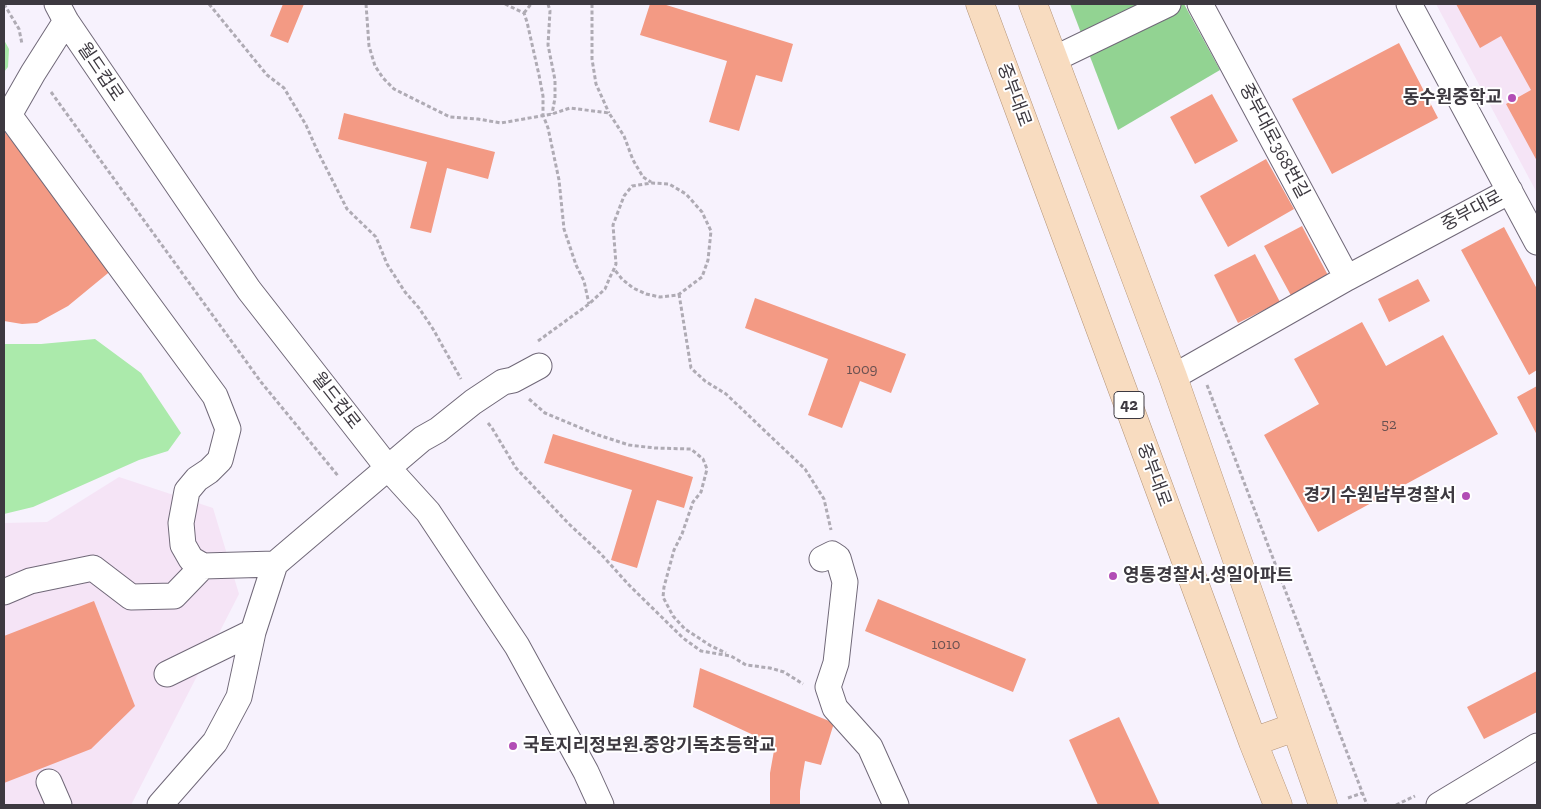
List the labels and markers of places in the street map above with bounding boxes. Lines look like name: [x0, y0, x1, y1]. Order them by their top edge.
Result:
place label: 동수원중학교: [1403, 87, 1502, 109]
marker: 동수원중학교: [1506, 92, 1518, 104]
place label: 경기 수원남부경찰서: [1304, 485, 1456, 507]
marker: 경기 수원남부경찰서: [1460, 490, 1472, 502]
place label: 영통경찰서.성일아파트: [1123, 565, 1293, 587]
marker: 영통경찰서.성일아파트: [1107, 570, 1119, 582]
place label: 국토지리정보원.중앙기독초등학교: [523, 735, 776, 757]
marker: 국토지리정보원.중앙기독초등학교: [507, 740, 519, 752]

